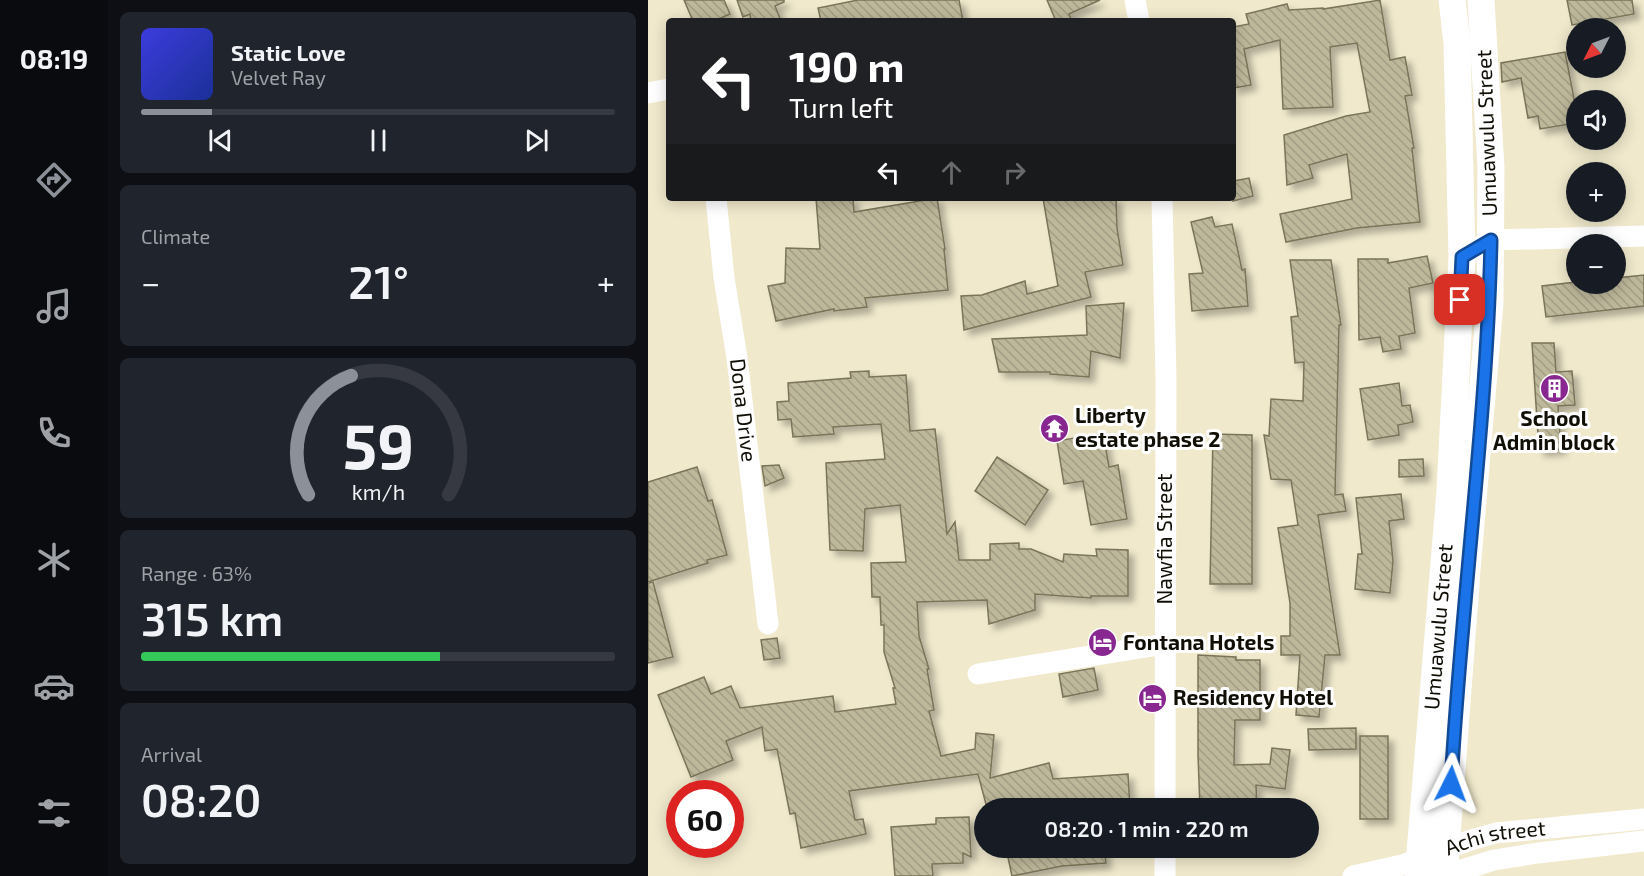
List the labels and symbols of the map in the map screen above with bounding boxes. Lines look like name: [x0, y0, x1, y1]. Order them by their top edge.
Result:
north arrow: [1566, 18, 1626, 78]
street label: Umuawulu Street: [1470, 49, 1501, 217]
pin: [1434, 274, 1485, 325]
street label: Dona Drive: [726, 357, 763, 463]
building icon: School Admin block: [1538, 372, 1570, 404]
place label: Liberty estate phase 2: [1075, 402, 1221, 451]
place label: School Admin block: [1493, 405, 1615, 454]
temple icon: Liberty estate phase 2: [1038, 412, 1070, 444]
street label: Nawfia Street: [1151, 474, 1176, 604]
street label: Umuawulu Street: [1418, 543, 1457, 711]
hotel icon: Fontana Hotels: [1086, 627, 1118, 659]
place label: Fontana Hotels: [1123, 629, 1274, 654]
hotel icon: Residency Hotel: [1136, 682, 1168, 714]
place label: Residency Hotel: [1173, 684, 1333, 710]
position arrow: [1419, 752, 1483, 816]
speed limit sign: 60: [666, 780, 744, 858]
street label: Achi street: [1441, 814, 1547, 860]

